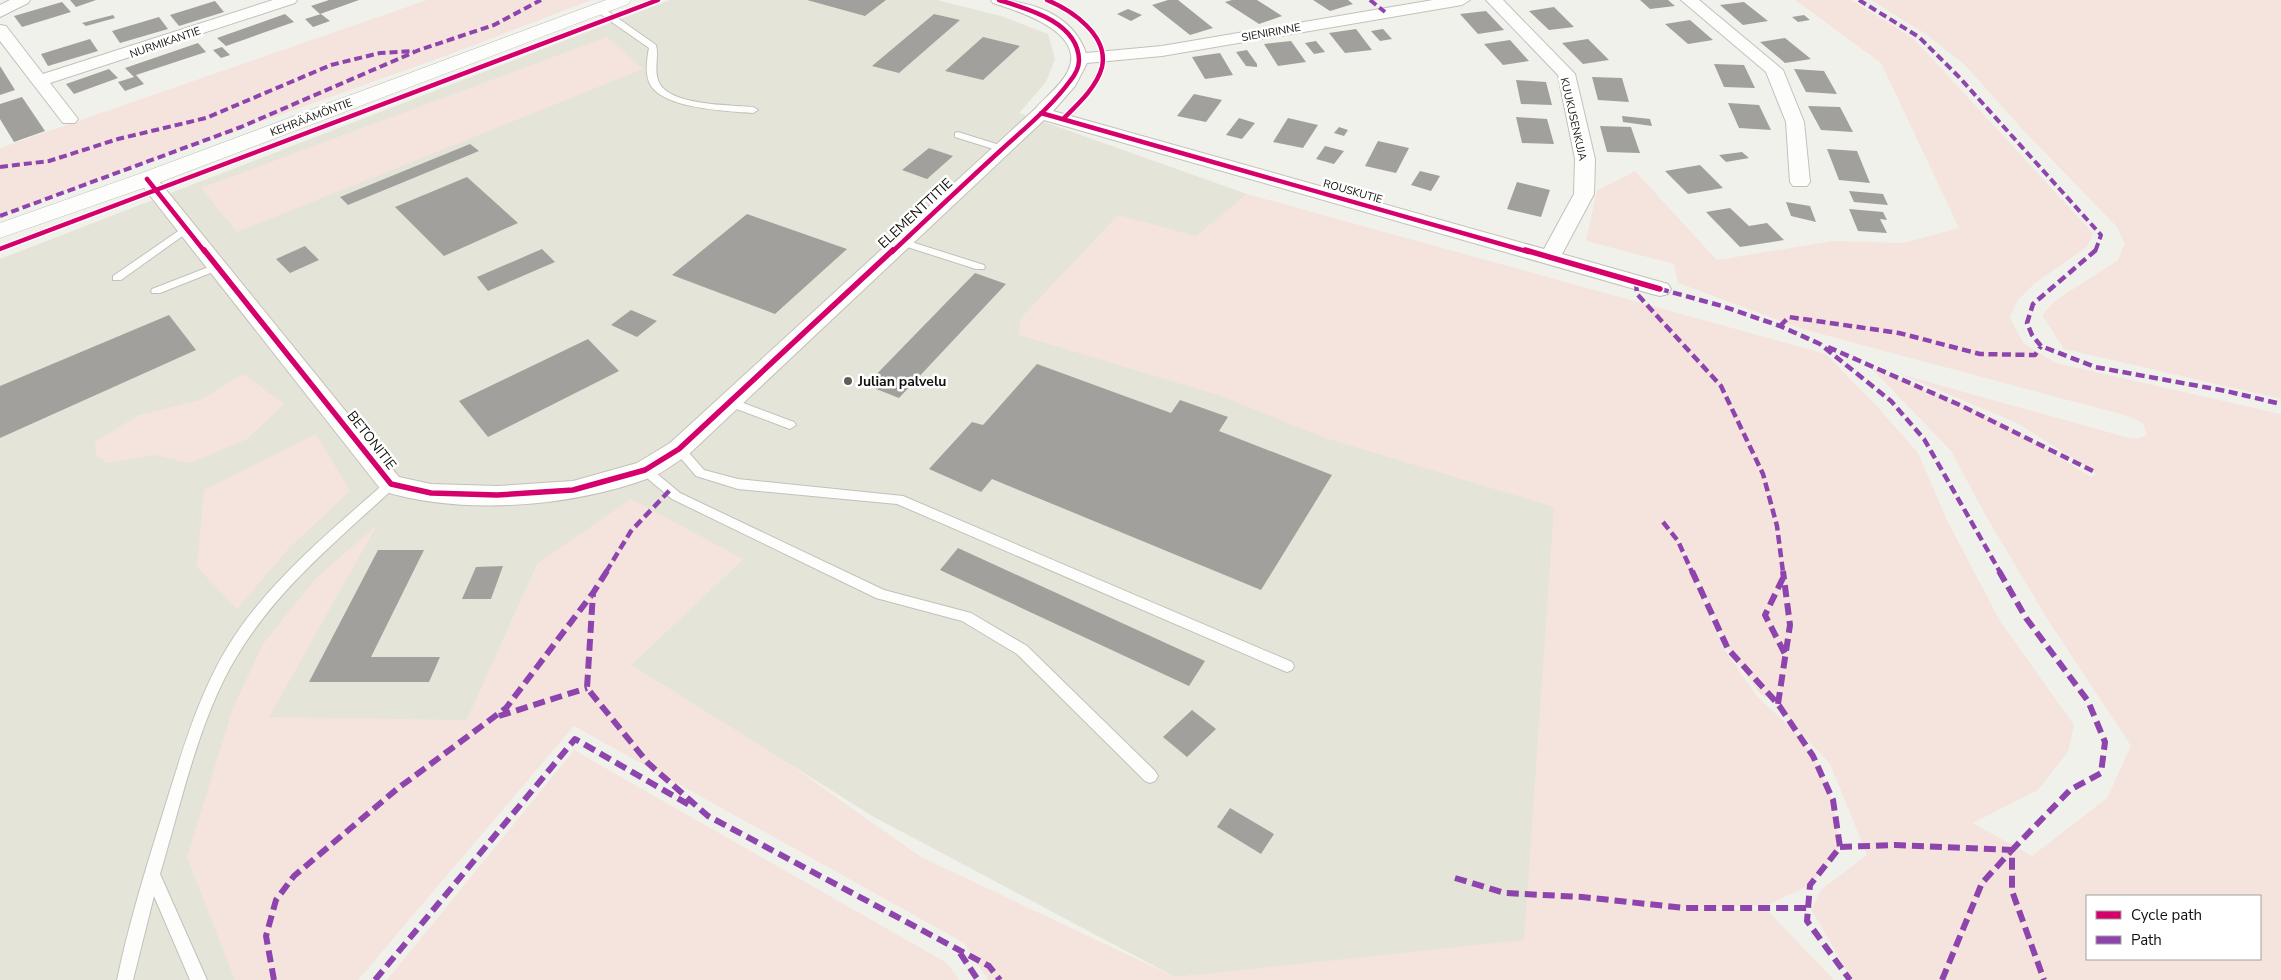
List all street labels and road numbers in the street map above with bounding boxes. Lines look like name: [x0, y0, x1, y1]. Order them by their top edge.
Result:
street label: SIENIRINNE: [1240, 20, 1302, 45]
street label: NURMIKANTIE: [128, 23, 203, 62]
street label: KUUKUSENKUJA: [1557, 76, 1590, 162]
street label: KEHRÄÄMÖNTIE: [268, 95, 354, 140]
street label: ELEMENTTITIE: [874, 174, 957, 253]
street label: ROUSKUTIE: [1321, 176, 1384, 207]
street label: BETONITIE: [343, 407, 401, 474]

